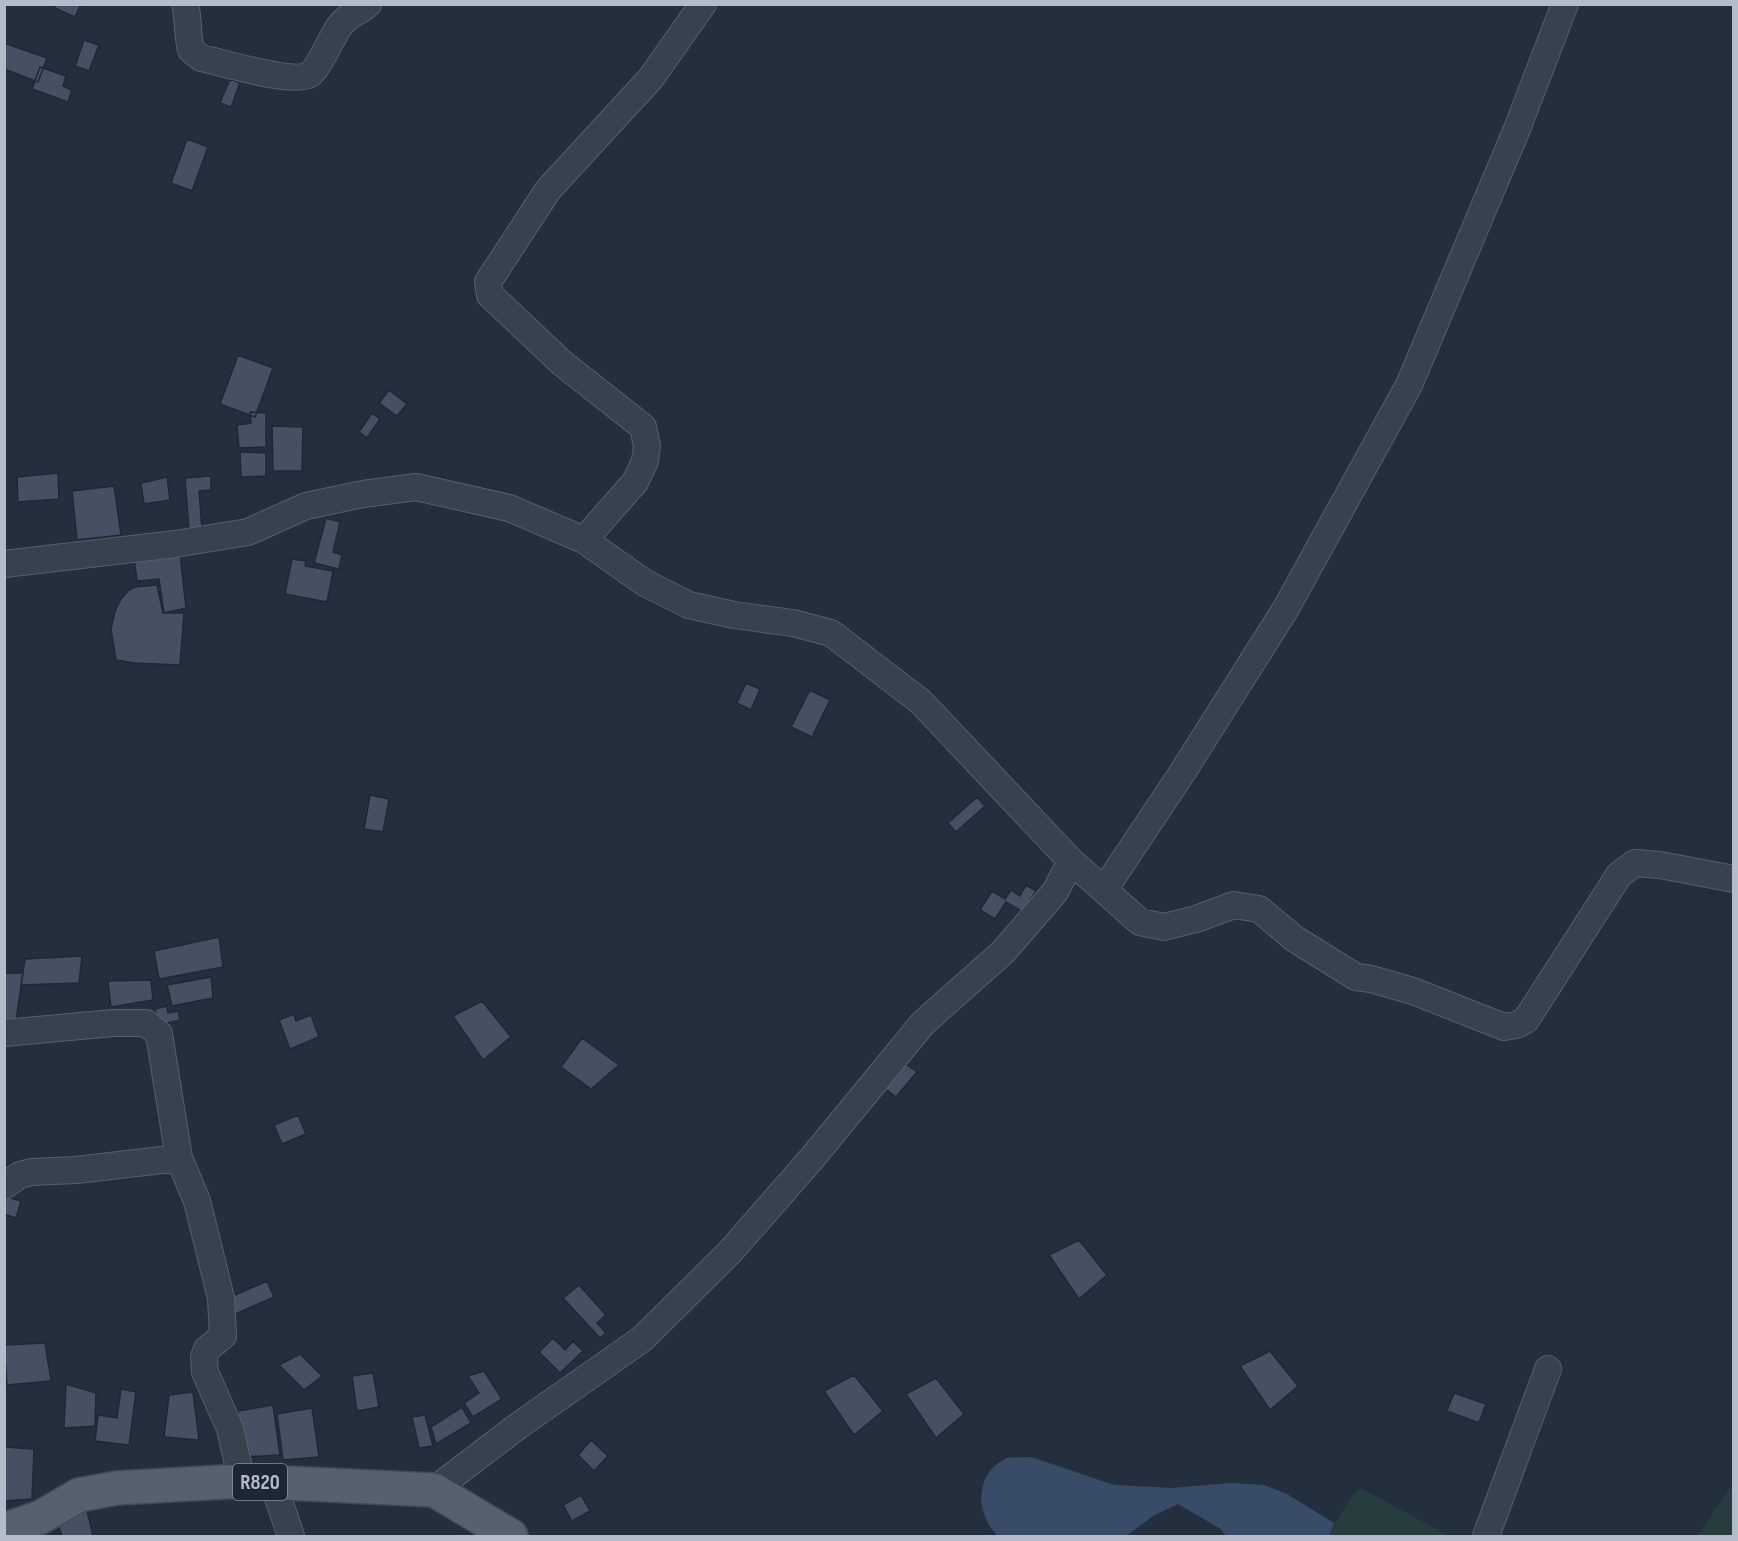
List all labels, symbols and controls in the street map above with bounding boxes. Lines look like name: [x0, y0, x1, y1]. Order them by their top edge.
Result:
road number: R820: [233, 1464, 287, 1500]

